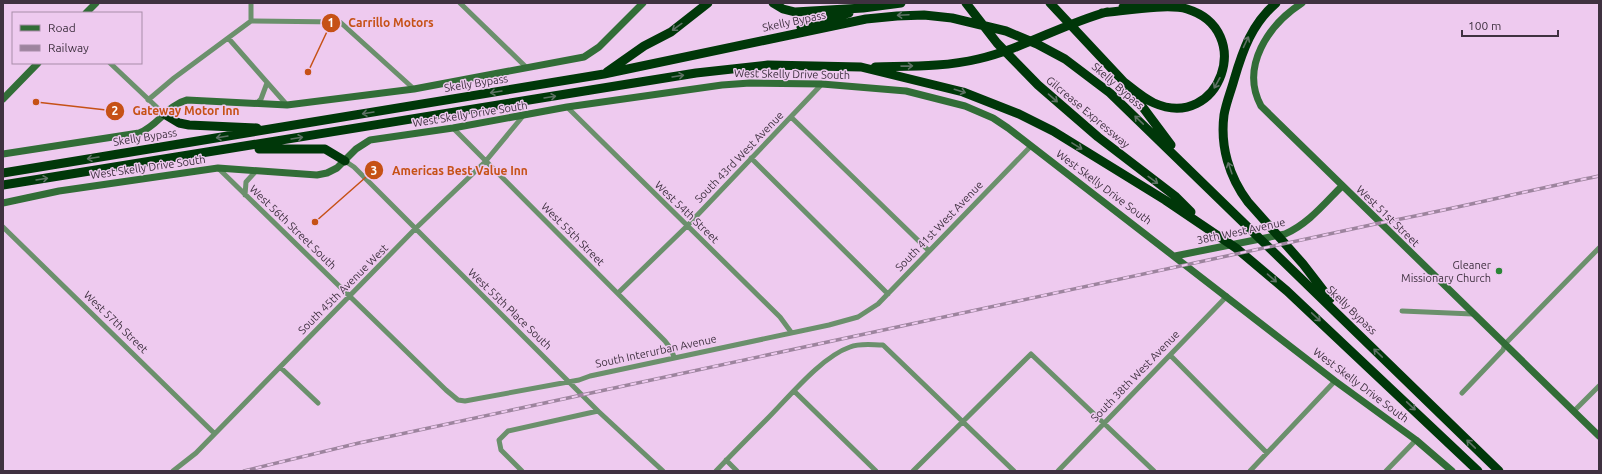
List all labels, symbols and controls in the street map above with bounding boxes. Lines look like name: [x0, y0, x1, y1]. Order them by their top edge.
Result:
street label: Skelly Bypass: [761, 8, 827, 34]
callout: Carrillo Motors: [321, 11, 442, 35]
legend: [12, 12, 142, 64]
one-way arrow: [897, 12, 910, 19]
scale bar: [1462, 12, 1558, 38]
text: 1: [328, 16, 334, 29]
text: Carrillo Motors: [348, 16, 434, 29]
text: 100 m: [1468, 19, 1501, 32]
text: Road: [48, 21, 76, 34]
one-way arrow: [672, 23, 683, 31]
one-way arrow: [1243, 36, 1250, 48]
text: Railway: [48, 41, 89, 54]
street label: Skelly Bypass: [1090, 60, 1147, 112]
one-way arrow: [900, 62, 913, 70]
street label: West Skelly Drive South: [734, 67, 850, 81]
street label: Skelly Bypass: [443, 72, 509, 94]
one-way arrow: [671, 72, 684, 80]
street label: Gilcrease Expressway: [1044, 74, 1133, 151]
one-way arrow: [1213, 77, 1221, 89]
one-way arrow: [490, 88, 503, 96]
one-way arrow: [953, 88, 966, 95]
one-way arrow: [543, 93, 556, 101]
one-way arrow: [1047, 93, 1058, 102]
callout: Gateway Motor Inn: [105, 99, 248, 123]
street label: West Skelly Drive South: [412, 99, 528, 129]
text: 2: [112, 104, 119, 117]
text: Gateway Motor Inn: [132, 104, 240, 117]
one-way arrow: [362, 109, 375, 117]
street label: South 43rd West Avenue: [692, 109, 786, 205]
one-way arrow: [1134, 115, 1144, 125]
street label: Skelly Bypass: [112, 126, 178, 148]
one-way arrow: [216, 133, 229, 141]
one-way arrow: [290, 134, 303, 142]
one-way arrow: [1071, 143, 1083, 151]
street label: West Skelly Drive South: [1054, 147, 1154, 227]
street label: West Skelly Drive South: [90, 153, 206, 181]
one-way arrow: [87, 154, 100, 162]
callout: Americas Best Value Inn: [364, 158, 536, 182]
one-way arrow: [1225, 162, 1233, 174]
text: 3: [371, 164, 377, 177]
text: Americas Best Value Inn: [392, 164, 528, 177]
one-way arrow: [35, 175, 48, 183]
one-way arrow: [1147, 176, 1158, 184]
street label: West 54th Street: [653, 179, 722, 246]
street label: South 41st West Avenue: [893, 179, 985, 273]
street label: West 56th Street South: [247, 183, 339, 271]
street label: West 51st Street: [1354, 183, 1422, 249]
street label: West 55th Street: [539, 200, 607, 268]
street label: 38th West Avenue: [1196, 216, 1286, 246]
street label: South 45th Avenue West: [296, 241, 391, 336]
place label: Gleaner Missionary Church: [1401, 259, 1492, 284]
street label: West 55th Place South: [466, 266, 554, 352]
marker: Gleaner Missionary Church: [1494, 266, 1504, 276]
one-way arrow: [1267, 274, 1278, 283]
street label: Skelly Bypass: [1325, 283, 1380, 337]
street label: West 57th Street: [82, 289, 151, 356]
one-way arrow: [1311, 313, 1321, 322]
street label: South 38th West Avenue: [1088, 328, 1182, 424]
street label: South Interurban Avenue: [594, 332, 718, 370]
street label: West Skelly Drive South: [1311, 345, 1411, 425]
one-way arrow: [1373, 348, 1383, 358]
one-way arrow: [1406, 402, 1416, 411]
one-way arrow: [1466, 439, 1476, 449]

